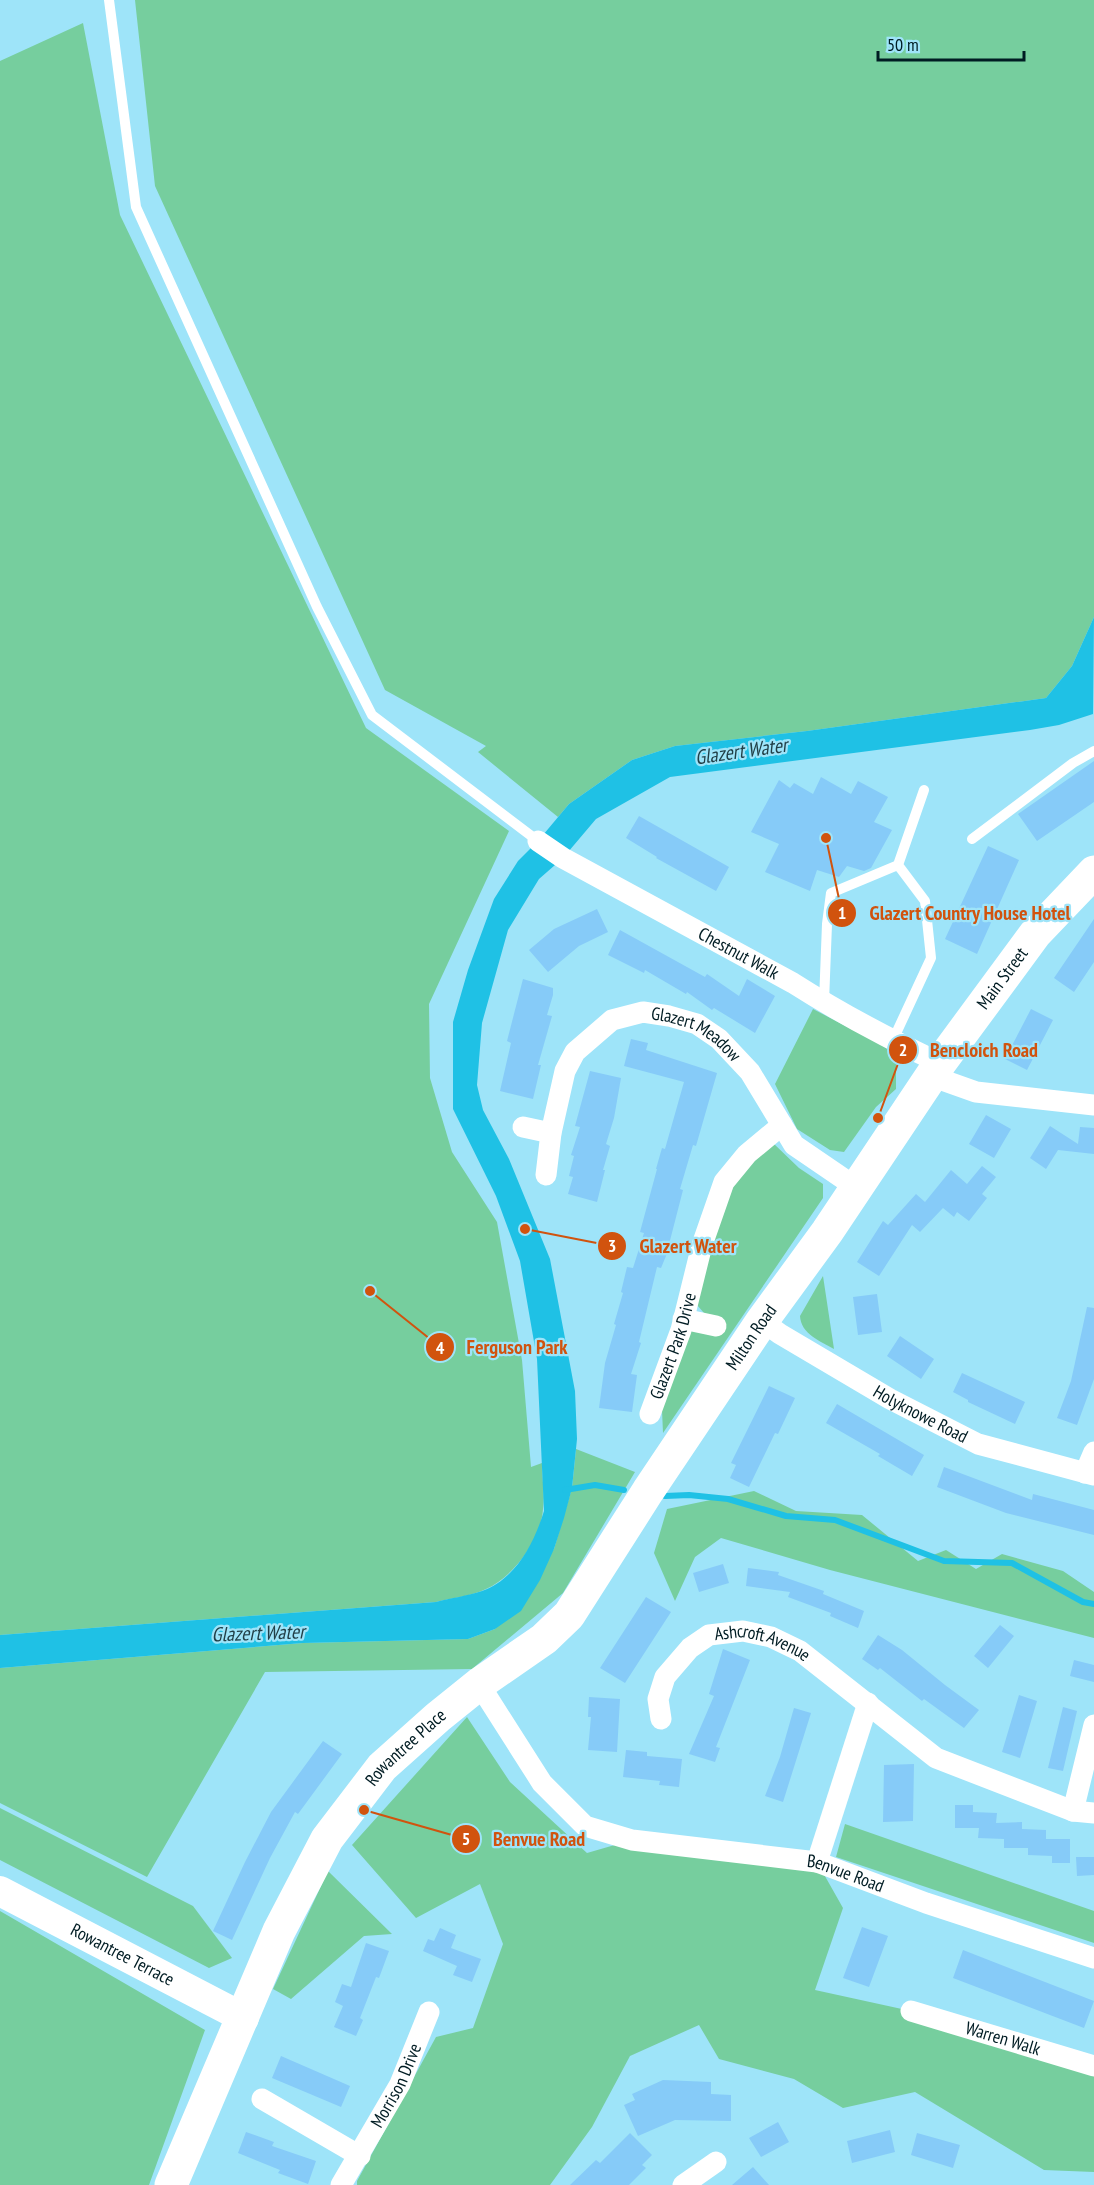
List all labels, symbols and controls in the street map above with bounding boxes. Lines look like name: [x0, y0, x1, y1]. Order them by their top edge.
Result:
scale bar: [878, 24, 1024, 62]
text: 50 m: [887, 33, 919, 56]
water label: Glazert Water: [693, 731, 791, 770]
callout: Glazert Country House Hotel: [827, 894, 1082, 932]
text: Glazert Country House Hotel: [870, 900, 1071, 926]
text: 1: [838, 901, 846, 924]
street label: Chestnut Walk: [694, 922, 783, 984]
street label: Main Street: [971, 942, 1032, 1014]
street label: Glazert Meadow: [650, 1001, 746, 1066]
callout: Bencloich Road: [888, 1031, 1050, 1069]
text: Bencloich Road: [930, 1037, 1038, 1063]
text: 2: [899, 1038, 907, 1061]
callout: Glazert Water: [597, 1227, 748, 1265]
text: Glazert Water: [639, 1233, 737, 1259]
text: 3: [608, 1234, 616, 1257]
street label: Glazert Park Drive: [644, 1290, 701, 1402]
street label: Milton Road: [720, 1300, 781, 1374]
callout: Ferguson Park: [425, 1328, 580, 1366]
text: Ferguson Park: [467, 1334, 568, 1360]
text: 4: [436, 1336, 445, 1359]
street label: Holyknowe Road: [869, 1380, 972, 1448]
water label: Glazert Water: [211, 1618, 307, 1648]
street label: Ashcroft Avenue: [713, 1619, 815, 1666]
street label: Rowantree Place: [360, 1703, 450, 1790]
callout: Benvue Road: [451, 1820, 597, 1858]
text: Benvue Road: [493, 1826, 585, 1852]
text: 5: [462, 1827, 470, 1850]
street label: Benvue Road: [806, 1849, 888, 1897]
street label: Rowantree Terrace: [67, 1918, 178, 1991]
street label: Warren Walk: [963, 2016, 1043, 2060]
street label: Morrison Drive: [365, 2040, 426, 2132]

